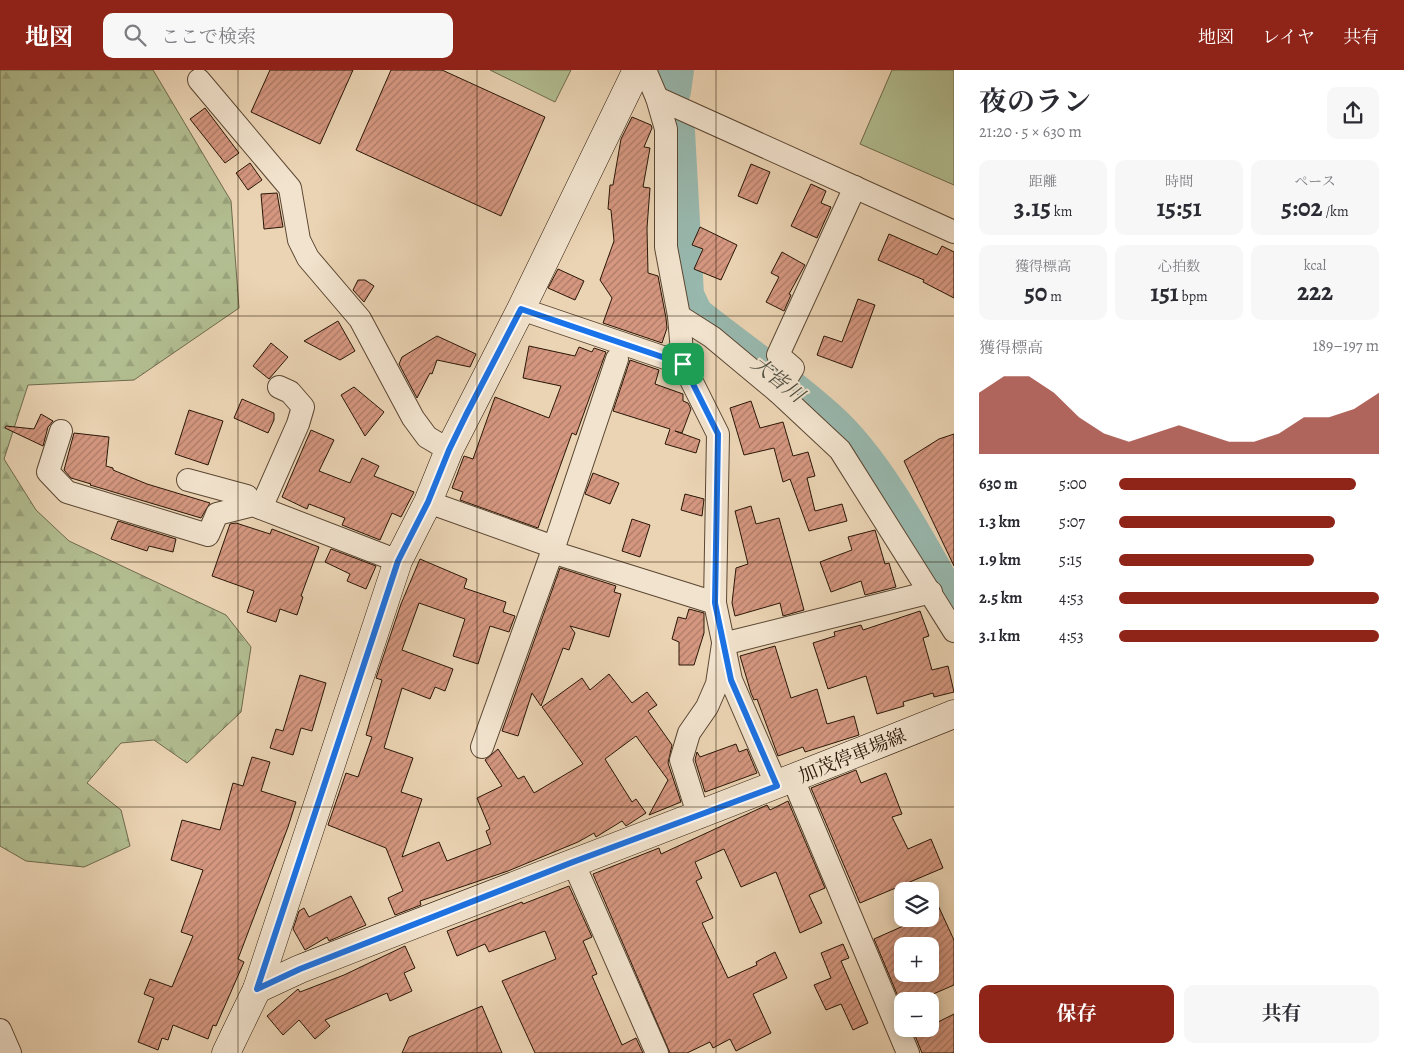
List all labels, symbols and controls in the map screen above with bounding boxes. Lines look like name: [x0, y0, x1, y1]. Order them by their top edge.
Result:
search box: [103, 13, 453, 58]
text: 地図: [25, 21, 73, 53]
icon: search: [121, 21, 149, 49]
text: ここで検索: [161, 24, 256, 50]
text: 地図: [1198, 25, 1234, 49]
text: レイヤ: [1262, 25, 1315, 49]
text: 共有: [1343, 25, 1379, 49]
text: 夜のラン: [979, 83, 1091, 121]
button: share: [1327, 87, 1379, 139]
text: 21:20 · 5 × 630 m: [979, 121, 1082, 143]
text: 距離: [1029, 172, 1057, 191]
text: 時間: [1165, 172, 1193, 191]
text: ペース: [1294, 172, 1336, 191]
text: 3.15: [1014, 191, 1051, 225]
text: 15:51: [1156, 191, 1202, 225]
text: 5:02: [1281, 191, 1323, 225]
text: km: [1051, 202, 1072, 221]
text: /km: [1323, 202, 1349, 221]
text: kcal: [1304, 256, 1326, 275]
text: 獲得標高: [1015, 257, 1071, 276]
text: 心拍数: [1158, 257, 1200, 276]
text: 222: [1297, 275, 1333, 309]
text: 50: [1024, 276, 1047, 310]
text: 151: [1150, 276, 1179, 310]
text: m: [1047, 287, 1062, 306]
text: bpm: [1179, 287, 1208, 306]
text: 189–197 m: [1313, 335, 1379, 357]
text: 獲得標高: [979, 337, 1043, 359]
pin: [662, 343, 704, 385]
icon: arrive: [669, 350, 697, 378]
water label: 大皆川: [746, 350, 811, 410]
text: 630 m: [979, 473, 1018, 495]
text: 5:00: [1059, 473, 1087, 495]
text: 1.3 km: [979, 511, 1020, 533]
text: 5:07: [1059, 511, 1085, 533]
text: 1.9 km: [979, 549, 1021, 571]
text: 5:15: [1059, 549, 1082, 571]
text: 2.5 km: [979, 587, 1022, 609]
text: 4:53: [1059, 587, 1084, 609]
text: 3.1 km: [979, 625, 1020, 647]
text: 4:53: [1059, 625, 1084, 647]
street label: 加茂停車場線: [795, 723, 910, 789]
map controls: [894, 882, 939, 1037]
button: layers: [894, 882, 939, 927]
button: +: [894, 937, 939, 982]
button: 保存: [979, 985, 1174, 1043]
button: 共有: [1184, 985, 1379, 1043]
button: −: [894, 992, 939, 1037]

